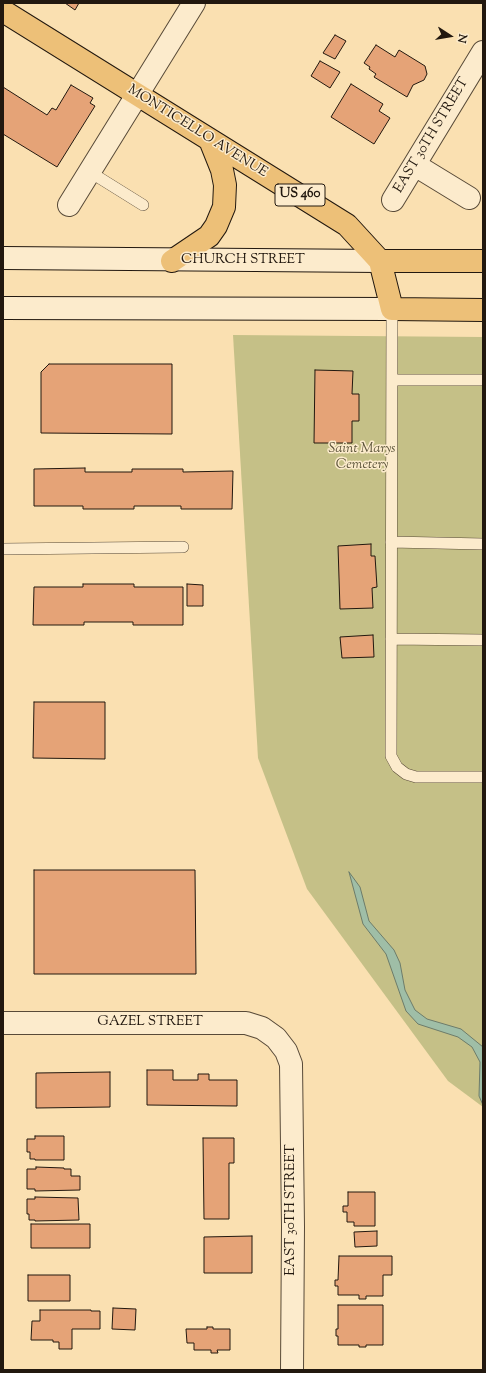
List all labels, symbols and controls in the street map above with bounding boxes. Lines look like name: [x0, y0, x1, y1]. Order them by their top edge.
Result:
north arrow: [430, 16, 470, 56]
text: N: [453, 33, 470, 44]
street label: EAST 30TH STREET: [391, 75, 473, 197]
street label: MONTICELLO AVENUE: [124, 82, 270, 182]
road number: US 460: [275, 184, 325, 206]
street label: CHURCH STREET: [181, 253, 305, 269]
park label: Saint Marys Cemetery: [329, 442, 395, 474]
street label: GAZEL STREET: [97, 1015, 203, 1031]
street label: EAST 30TH STREET: [284, 1144, 300, 1276]

